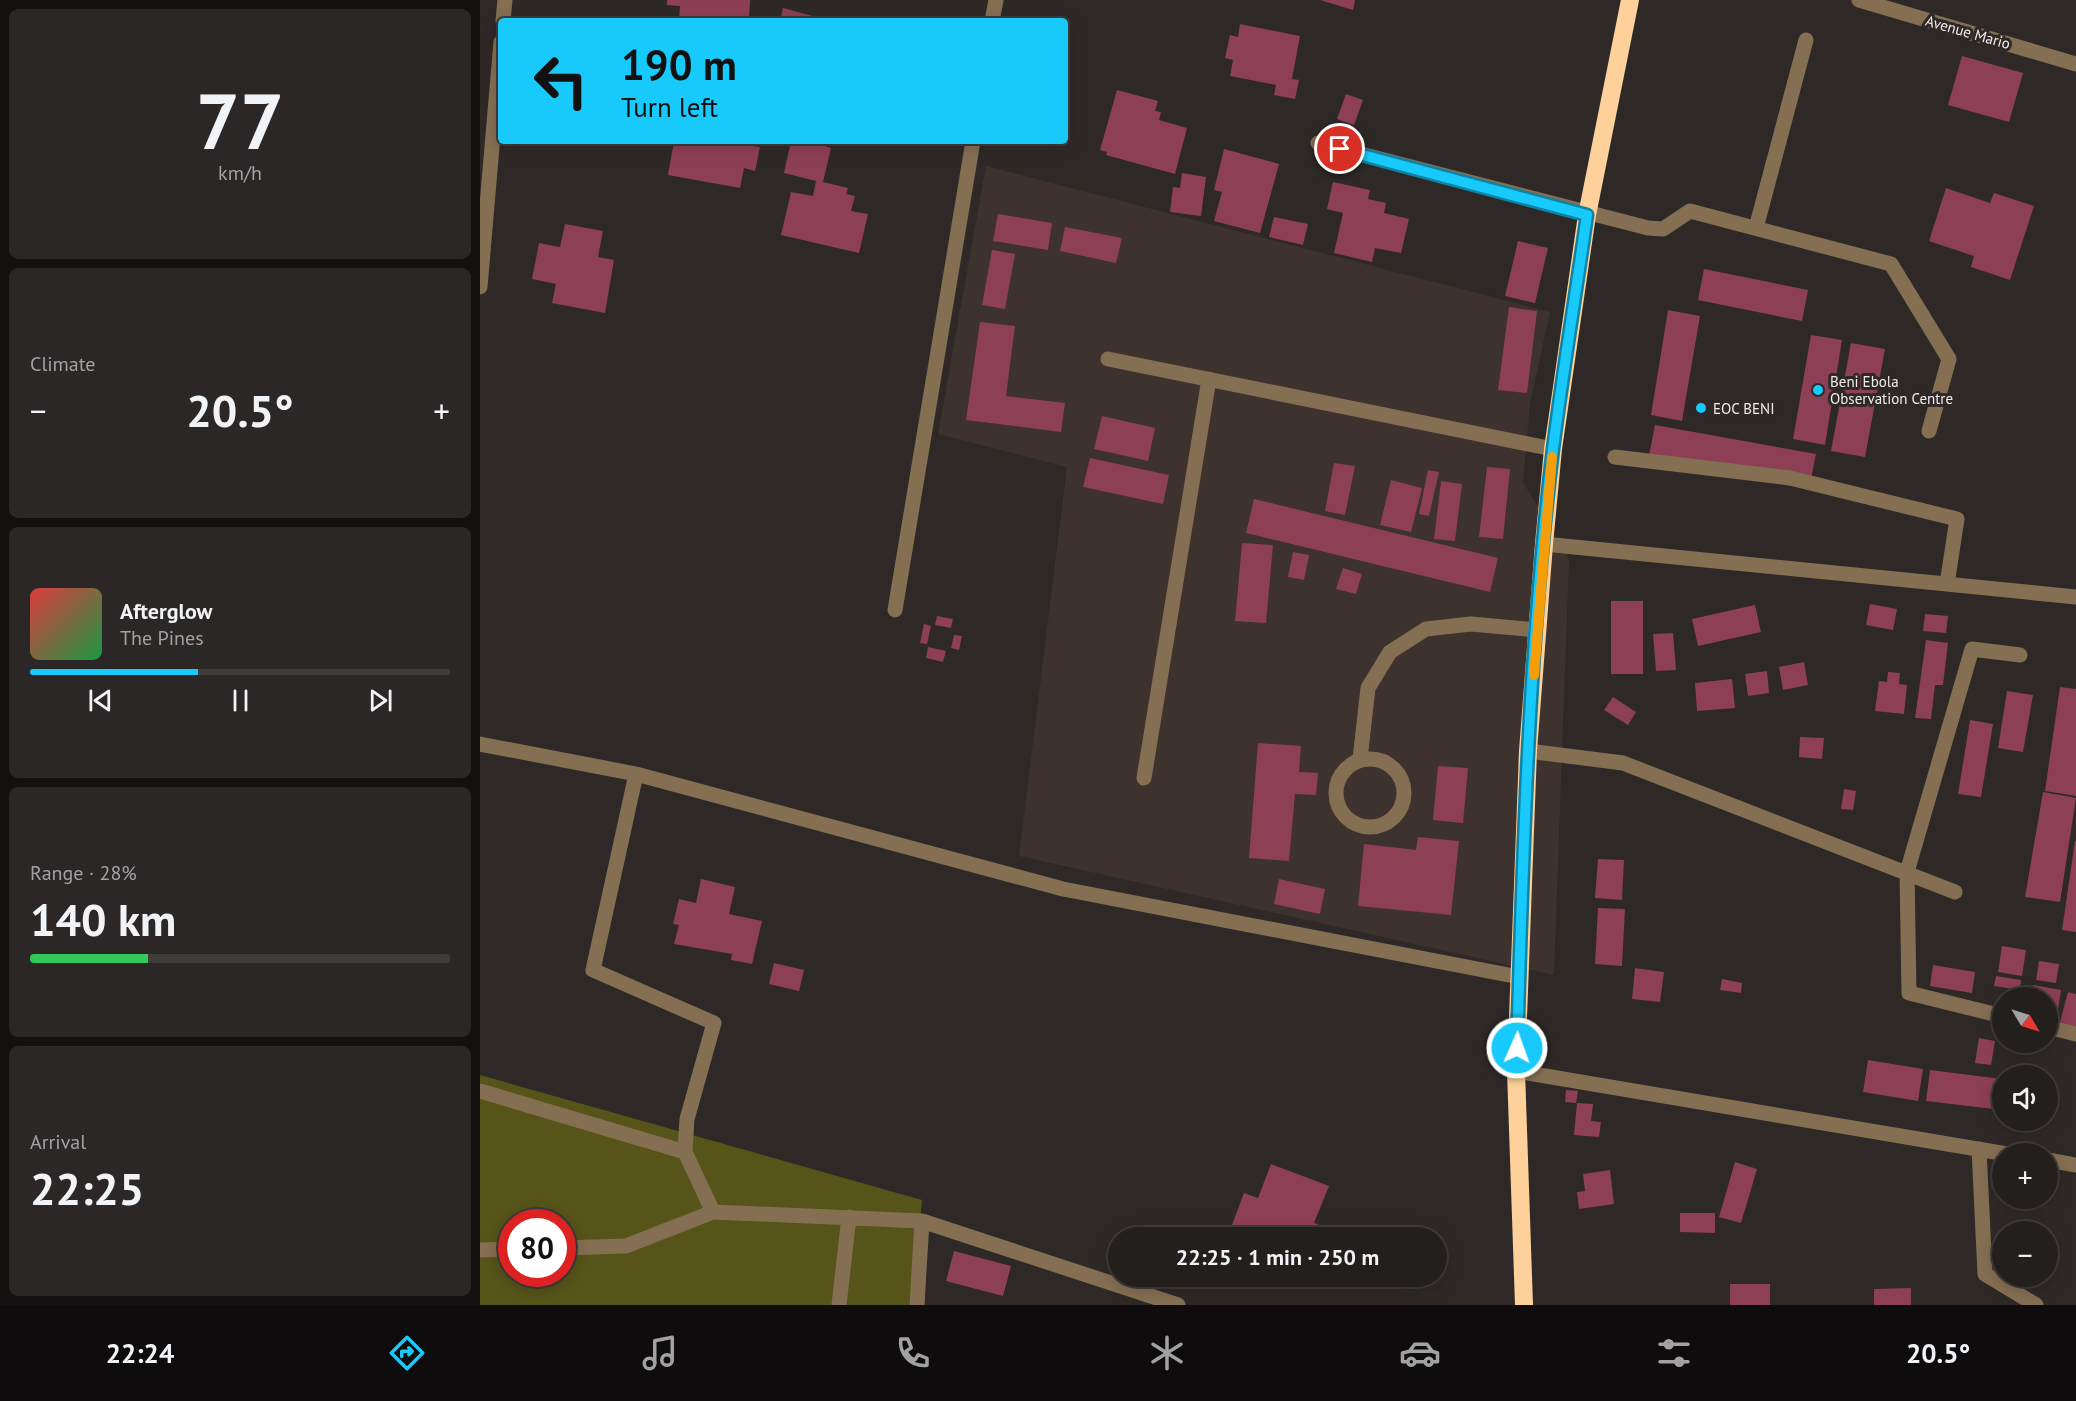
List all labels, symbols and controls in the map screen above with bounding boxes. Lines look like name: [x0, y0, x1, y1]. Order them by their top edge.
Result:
street label: Avenue Mario: [1923, 11, 2013, 53]
text: 190 m: [621, 37, 737, 92]
icon: left: [522, 42, 600, 120]
text: 77: [196, 70, 284, 171]
text: Turn left: [621, 90, 718, 124]
pin: [1314, 123, 1365, 174]
icon: arrive: [1323, 132, 1356, 165]
text: km/h: [218, 160, 262, 186]
text: Climate: [30, 351, 96, 377]
place label: Beni Ebola Observation Centre: [1830, 372, 1953, 408]
text: 20.5°: [186, 381, 294, 439]
marker: Beni Ebola Observation Centre: [1811, 383, 1825, 397]
text: −: [30, 389, 47, 432]
text: +: [433, 389, 450, 432]
place label: EOC BENI: [1713, 399, 1775, 418]
marker: EOC BENI: [1694, 401, 1708, 415]
text: Afterglow: [120, 597, 212, 625]
text: The Pines: [120, 625, 204, 651]
icon: previous: [84, 684, 117, 717]
icon: pause: [224, 684, 257, 717]
icon: next: [364, 684, 397, 717]
text: Range · 28%: [30, 860, 137, 886]
text: 140 km: [30, 890, 176, 948]
north arrow: [1992, 987, 2058, 1053]
map controls: [1992, 987, 2058, 1287]
position arrow: [1485, 1016, 1549, 1080]
button: sound: [1992, 1065, 2058, 1131]
text: Arrival: [30, 1129, 86, 1155]
button: +: [1992, 1143, 2058, 1209]
text: 22:25: [30, 1159, 144, 1217]
speed limit sign: 80: [498, 1209, 576, 1287]
button: −: [1992, 1221, 2058, 1287]
text: 22:25 · 1 min · 250 m: [1176, 1243, 1379, 1271]
icon: directions: [386, 1332, 428, 1374]
icon: music: [639, 1332, 681, 1374]
icon: phone: [892, 1332, 934, 1374]
icon: climate: [1146, 1332, 1188, 1374]
icon: car: [1399, 1332, 1441, 1374]
icon: filters: [1653, 1332, 1695, 1374]
text: 22:24: [106, 1336, 174, 1370]
text: 20.5°: [1906, 1336, 1970, 1370]

